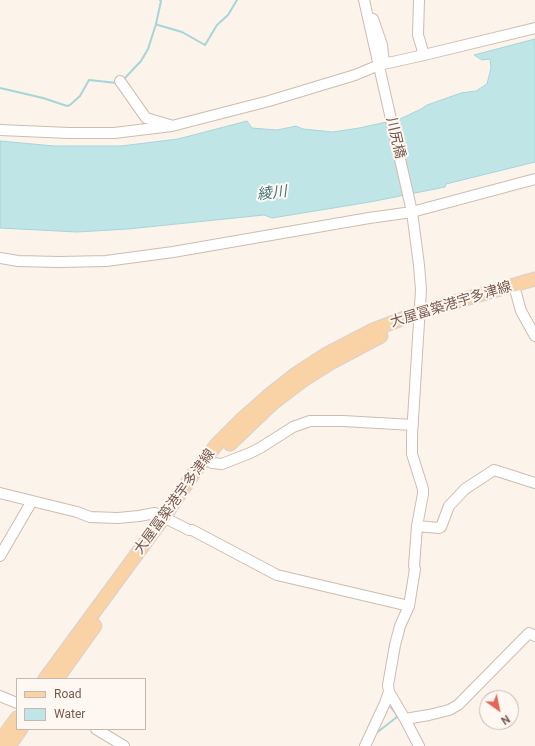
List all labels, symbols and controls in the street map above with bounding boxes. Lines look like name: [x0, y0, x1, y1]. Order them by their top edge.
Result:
street label: 川尻橋: [382, 116, 408, 160]
water label: 綾川: [256, 183, 288, 205]
street label: 大屋冨築港宇多津線: [388, 279, 514, 331]
street label: 大屋冨築港宇多津線: [131, 446, 219, 558]
legend: [16, 678, 146, 730]
text: Road: [54, 687, 82, 701]
north arrow: [479, 690, 519, 730]
text: Water: [54, 707, 85, 721]
text: N: [498, 712, 512, 727]

